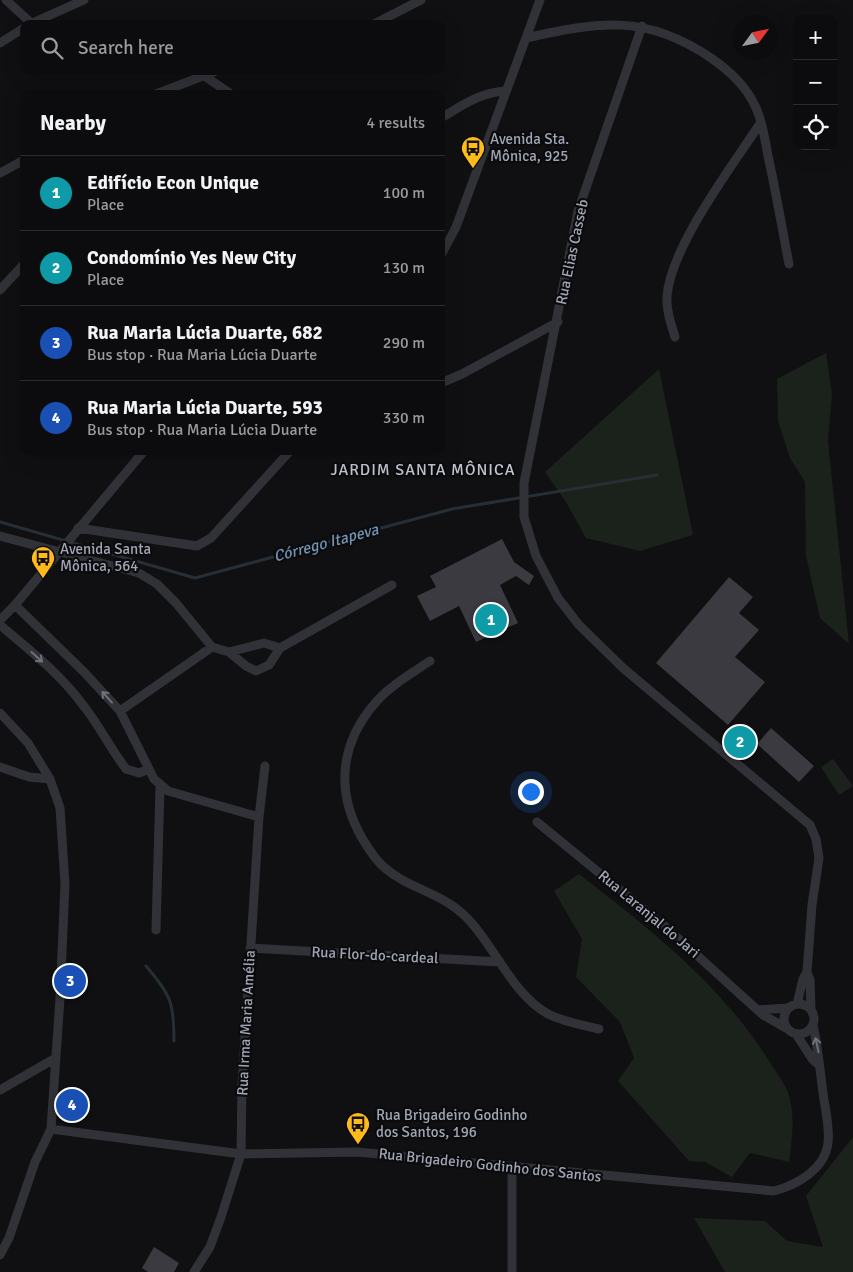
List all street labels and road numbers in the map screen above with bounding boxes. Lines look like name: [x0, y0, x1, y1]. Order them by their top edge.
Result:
street label: Rua Elias Casseb: [552, 198, 592, 306]
street label: Rua Laranjal do Jari: [595, 866, 703, 962]
street label: Rua Flor-do-cardeal: [311, 943, 439, 967]
street label: Rua Irma Maria Amélia: [233, 950, 259, 1096]
street label: Rua Brigadeiro Godinho dos Santos: [378, 1144, 603, 1186]

